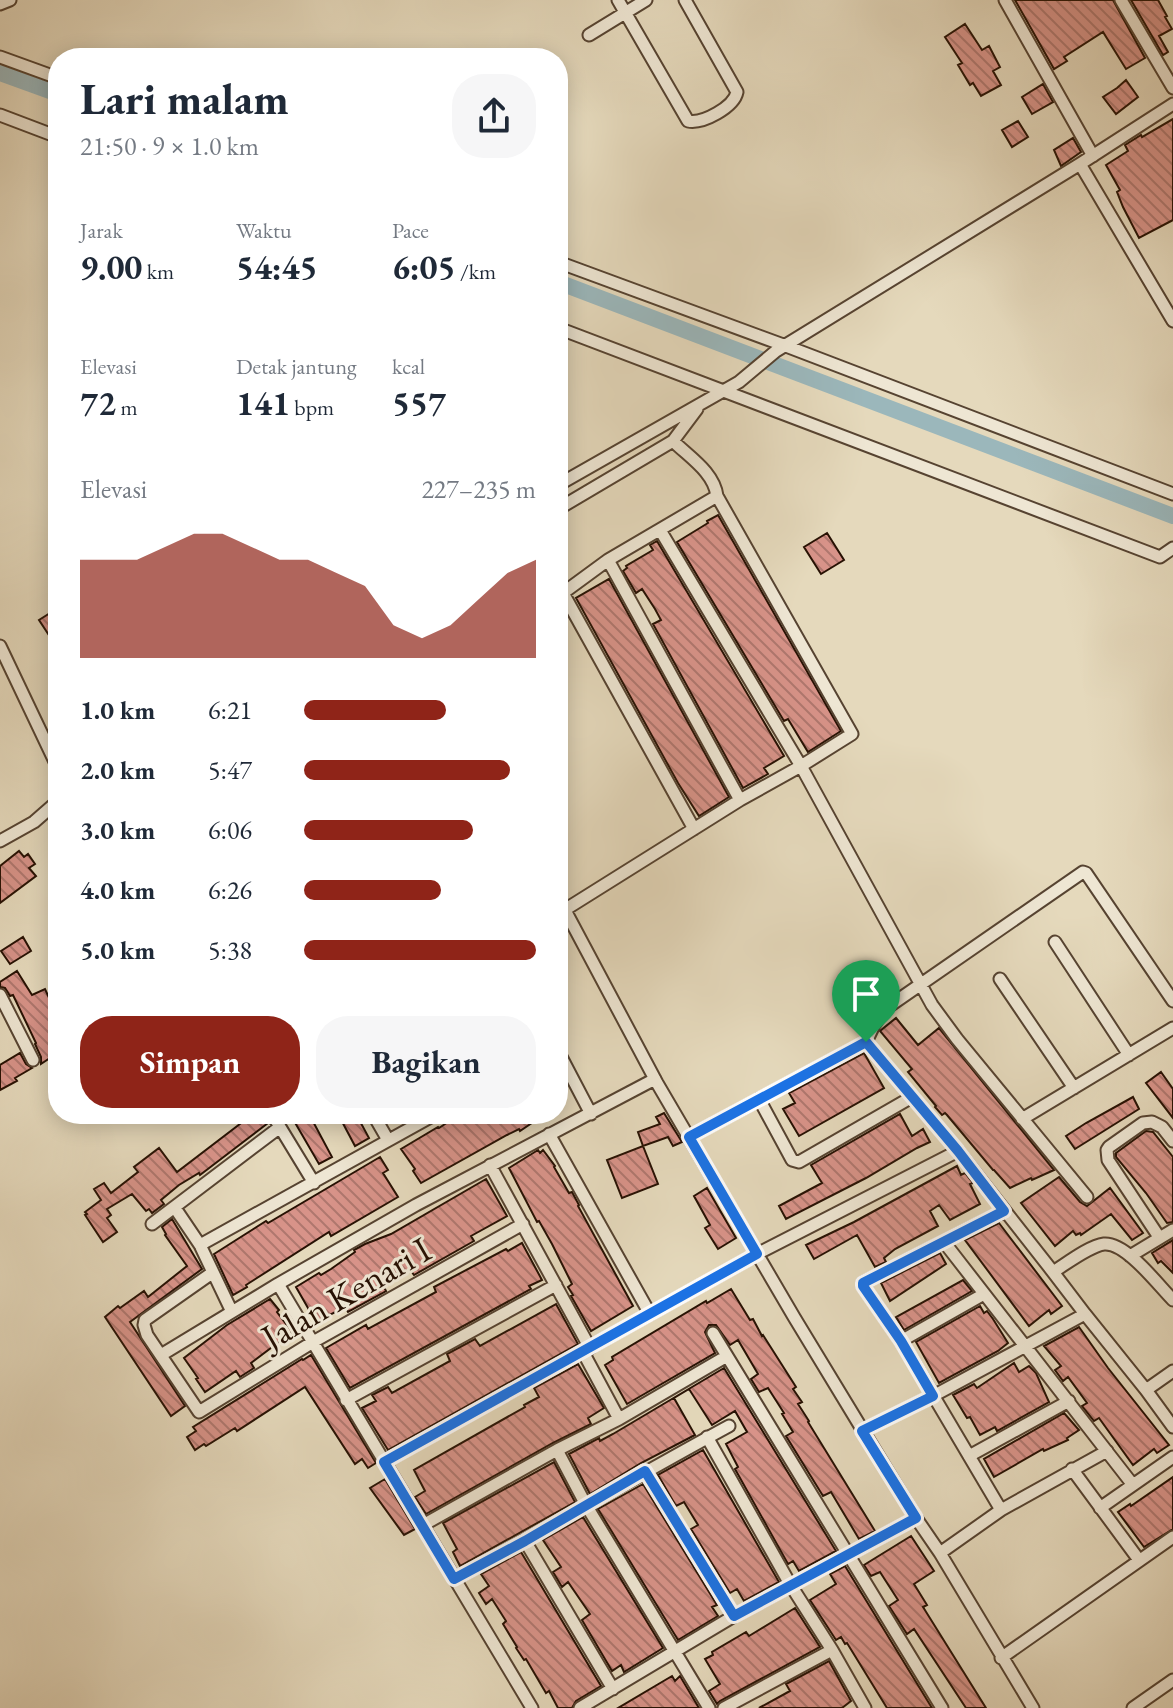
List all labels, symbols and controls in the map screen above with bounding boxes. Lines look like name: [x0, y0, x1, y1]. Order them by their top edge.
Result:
text: Lari malam: [80, 70, 289, 127]
button: share: [452, 74, 536, 158]
text: 21:50 · 9 × 1.0 km: [80, 129, 259, 163]
text: Jarak: [80, 216, 123, 245]
text: Waktu: [236, 216, 292, 245]
text: Pace: [392, 216, 429, 245]
text: 9.00: [80, 245, 142, 289]
text: 54:45: [236, 245, 318, 289]
text: 6:05: [392, 245, 456, 289]
text: km: [142, 257, 174, 286]
text: /km: [456, 257, 496, 286]
text: Elevasi: [80, 352, 137, 381]
text: Detak jantung: [236, 352, 357, 381]
text: kcal: [392, 352, 425, 381]
text: 72: [80, 381, 116, 425]
text: 141: [236, 381, 290, 425]
text: 557: [392, 381, 446, 425]
text: m: [116, 393, 138, 422]
text: bpm: [290, 393, 334, 422]
text: Elevasi: [80, 472, 147, 506]
text: 227–235 m: [421, 472, 536, 506]
text: 1.0 km: [80, 693, 155, 727]
text: 6:21: [208, 693, 252, 727]
text: 2.0 km: [80, 753, 155, 787]
text: 5:47: [208, 753, 252, 787]
text: 3.0 km: [80, 813, 155, 847]
text: 6:06: [208, 813, 252, 847]
text: 4.0 km: [80, 873, 155, 907]
text: 6:26: [208, 873, 252, 907]
text: 5.0 km: [80, 933, 155, 967]
text: 5:38: [208, 933, 252, 967]
pin: [832, 960, 900, 1042]
icon: arrive: [844, 972, 888, 1016]
button: Simpan: [80, 1016, 300, 1108]
button: Bagikan: [316, 1016, 536, 1108]
street label: Jalan Kenari I: [250, 1226, 439, 1362]

